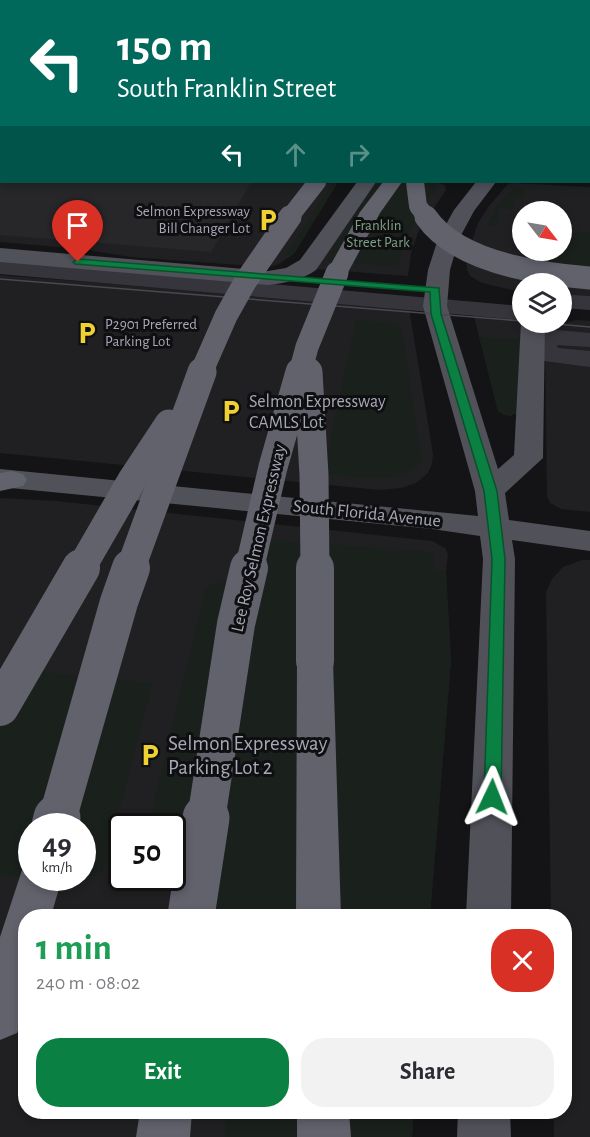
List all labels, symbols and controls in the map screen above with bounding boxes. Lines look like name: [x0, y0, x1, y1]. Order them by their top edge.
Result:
icon: left: [18, 24, 96, 102]
text: 150 m: [117, 26, 212, 68]
text: South Franklin Street: [117, 75, 336, 102]
icon: left: [216, 138, 249, 171]
icon: ahead: [279, 138, 312, 171]
icon: right: [342, 138, 375, 171]
pin: [52, 200, 103, 262]
north arrow: [512, 201, 572, 261]
map controls: [512, 201, 572, 333]
place label: Selmon Expressway Bill Changer Lot: [136, 204, 251, 236]
parking icon: Selmon Expressway Bill Changer Lot: [255, 207, 281, 233]
icon: arrive: [61, 209, 94, 242]
park label: Franklin Street Park: [346, 218, 410, 250]
button: layers: [512, 273, 572, 333]
place label: P2901 Preferred Parking Lot: [105, 317, 197, 349]
parking icon: P2901 Preferred Parking Lot: [74, 320, 100, 346]
place label: Selmon Expressway CAMLS Lot: [249, 393, 386, 432]
parking icon: Selmon Expressway CAMLS Lot: [218, 398, 244, 424]
street label: Lee Roy Selmon Expressway: [229, 442, 289, 634]
street label: South Florida Avenue: [292, 497, 442, 531]
place label: Selmon Expressway Parking Lot 2: [168, 733, 328, 778]
parking icon: Selmon Expressway Parking Lot 2: [137, 742, 163, 768]
position arrow: [460, 765, 524, 829]
speed limit sign: 50: [108, 813, 186, 891]
text: 49: [42, 830, 72, 860]
text: km/h: [42, 860, 72, 875]
button: close: [491, 929, 554, 992]
text: 1 min: [36, 930, 112, 966]
text: 240 m · 08:02: [36, 973, 140, 993]
button: Exit: [36, 1038, 289, 1107]
button: Share: [301, 1038, 554, 1107]

